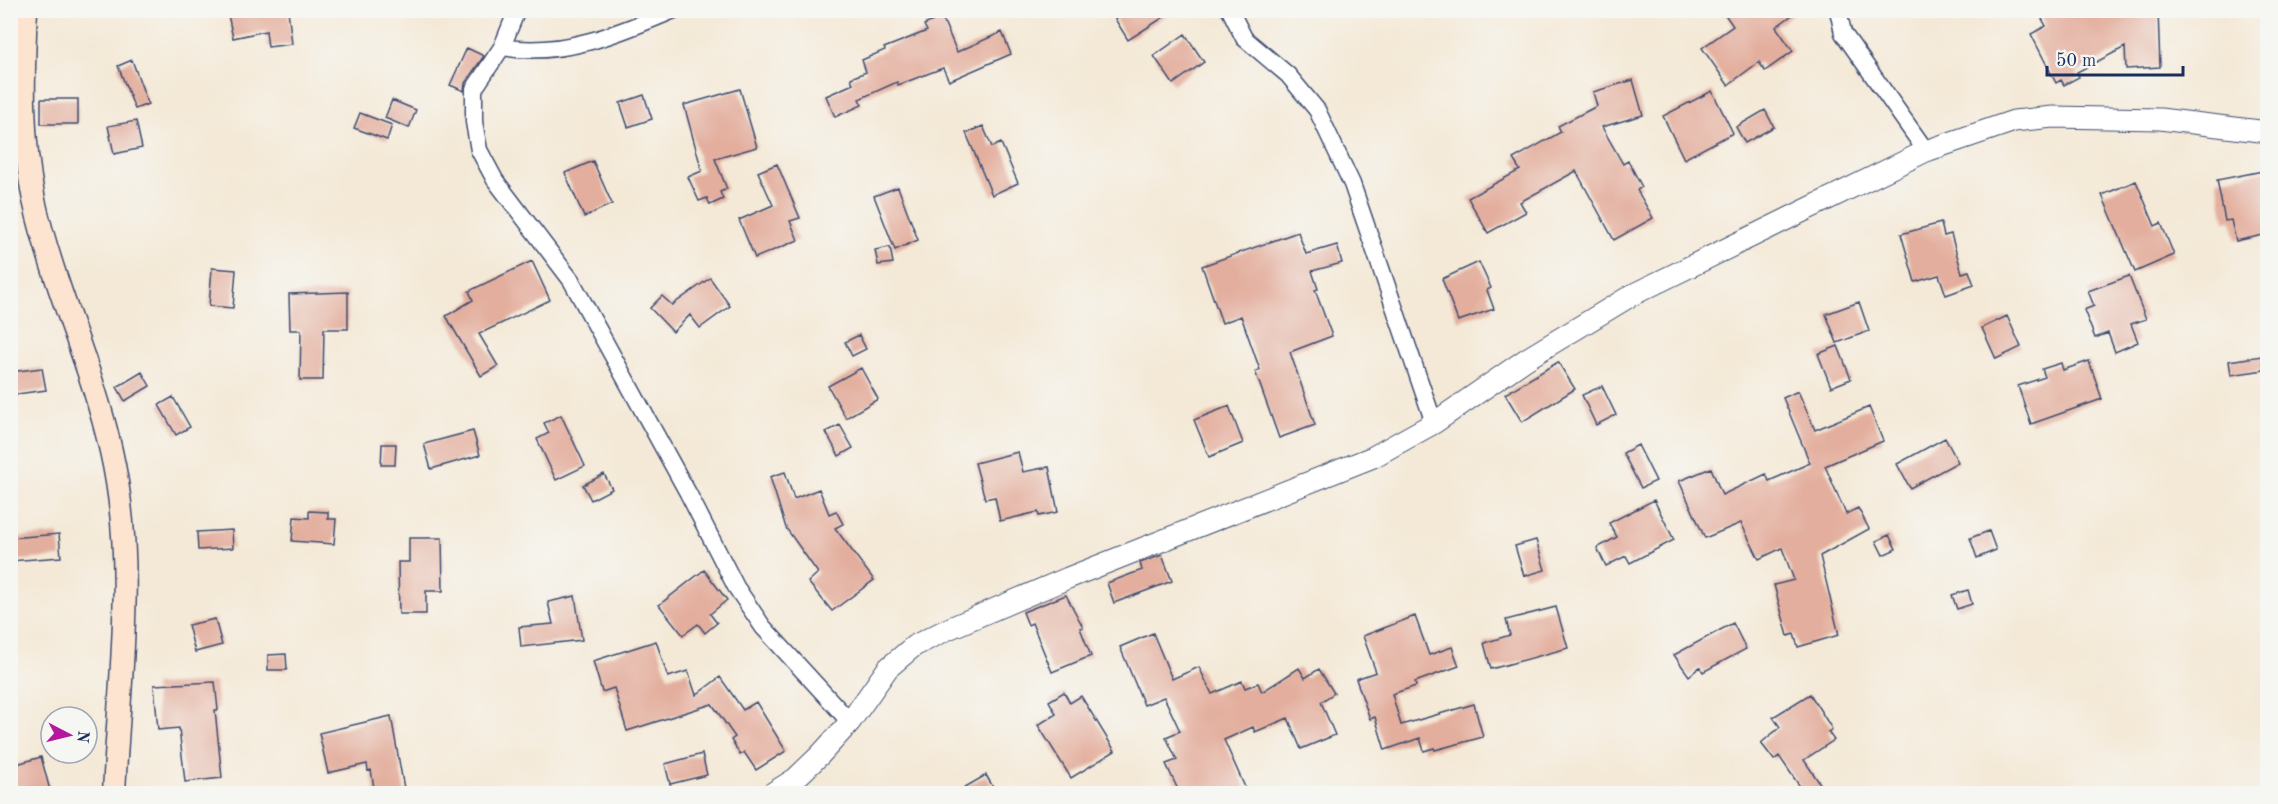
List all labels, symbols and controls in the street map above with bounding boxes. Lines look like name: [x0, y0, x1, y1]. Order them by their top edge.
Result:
scale bar: [2047, 39, 2184, 77]
text: 50 m: [2056, 52, 2096, 70]
north arrow: [39, 705, 99, 765]
text: N: [73, 730, 91, 744]

